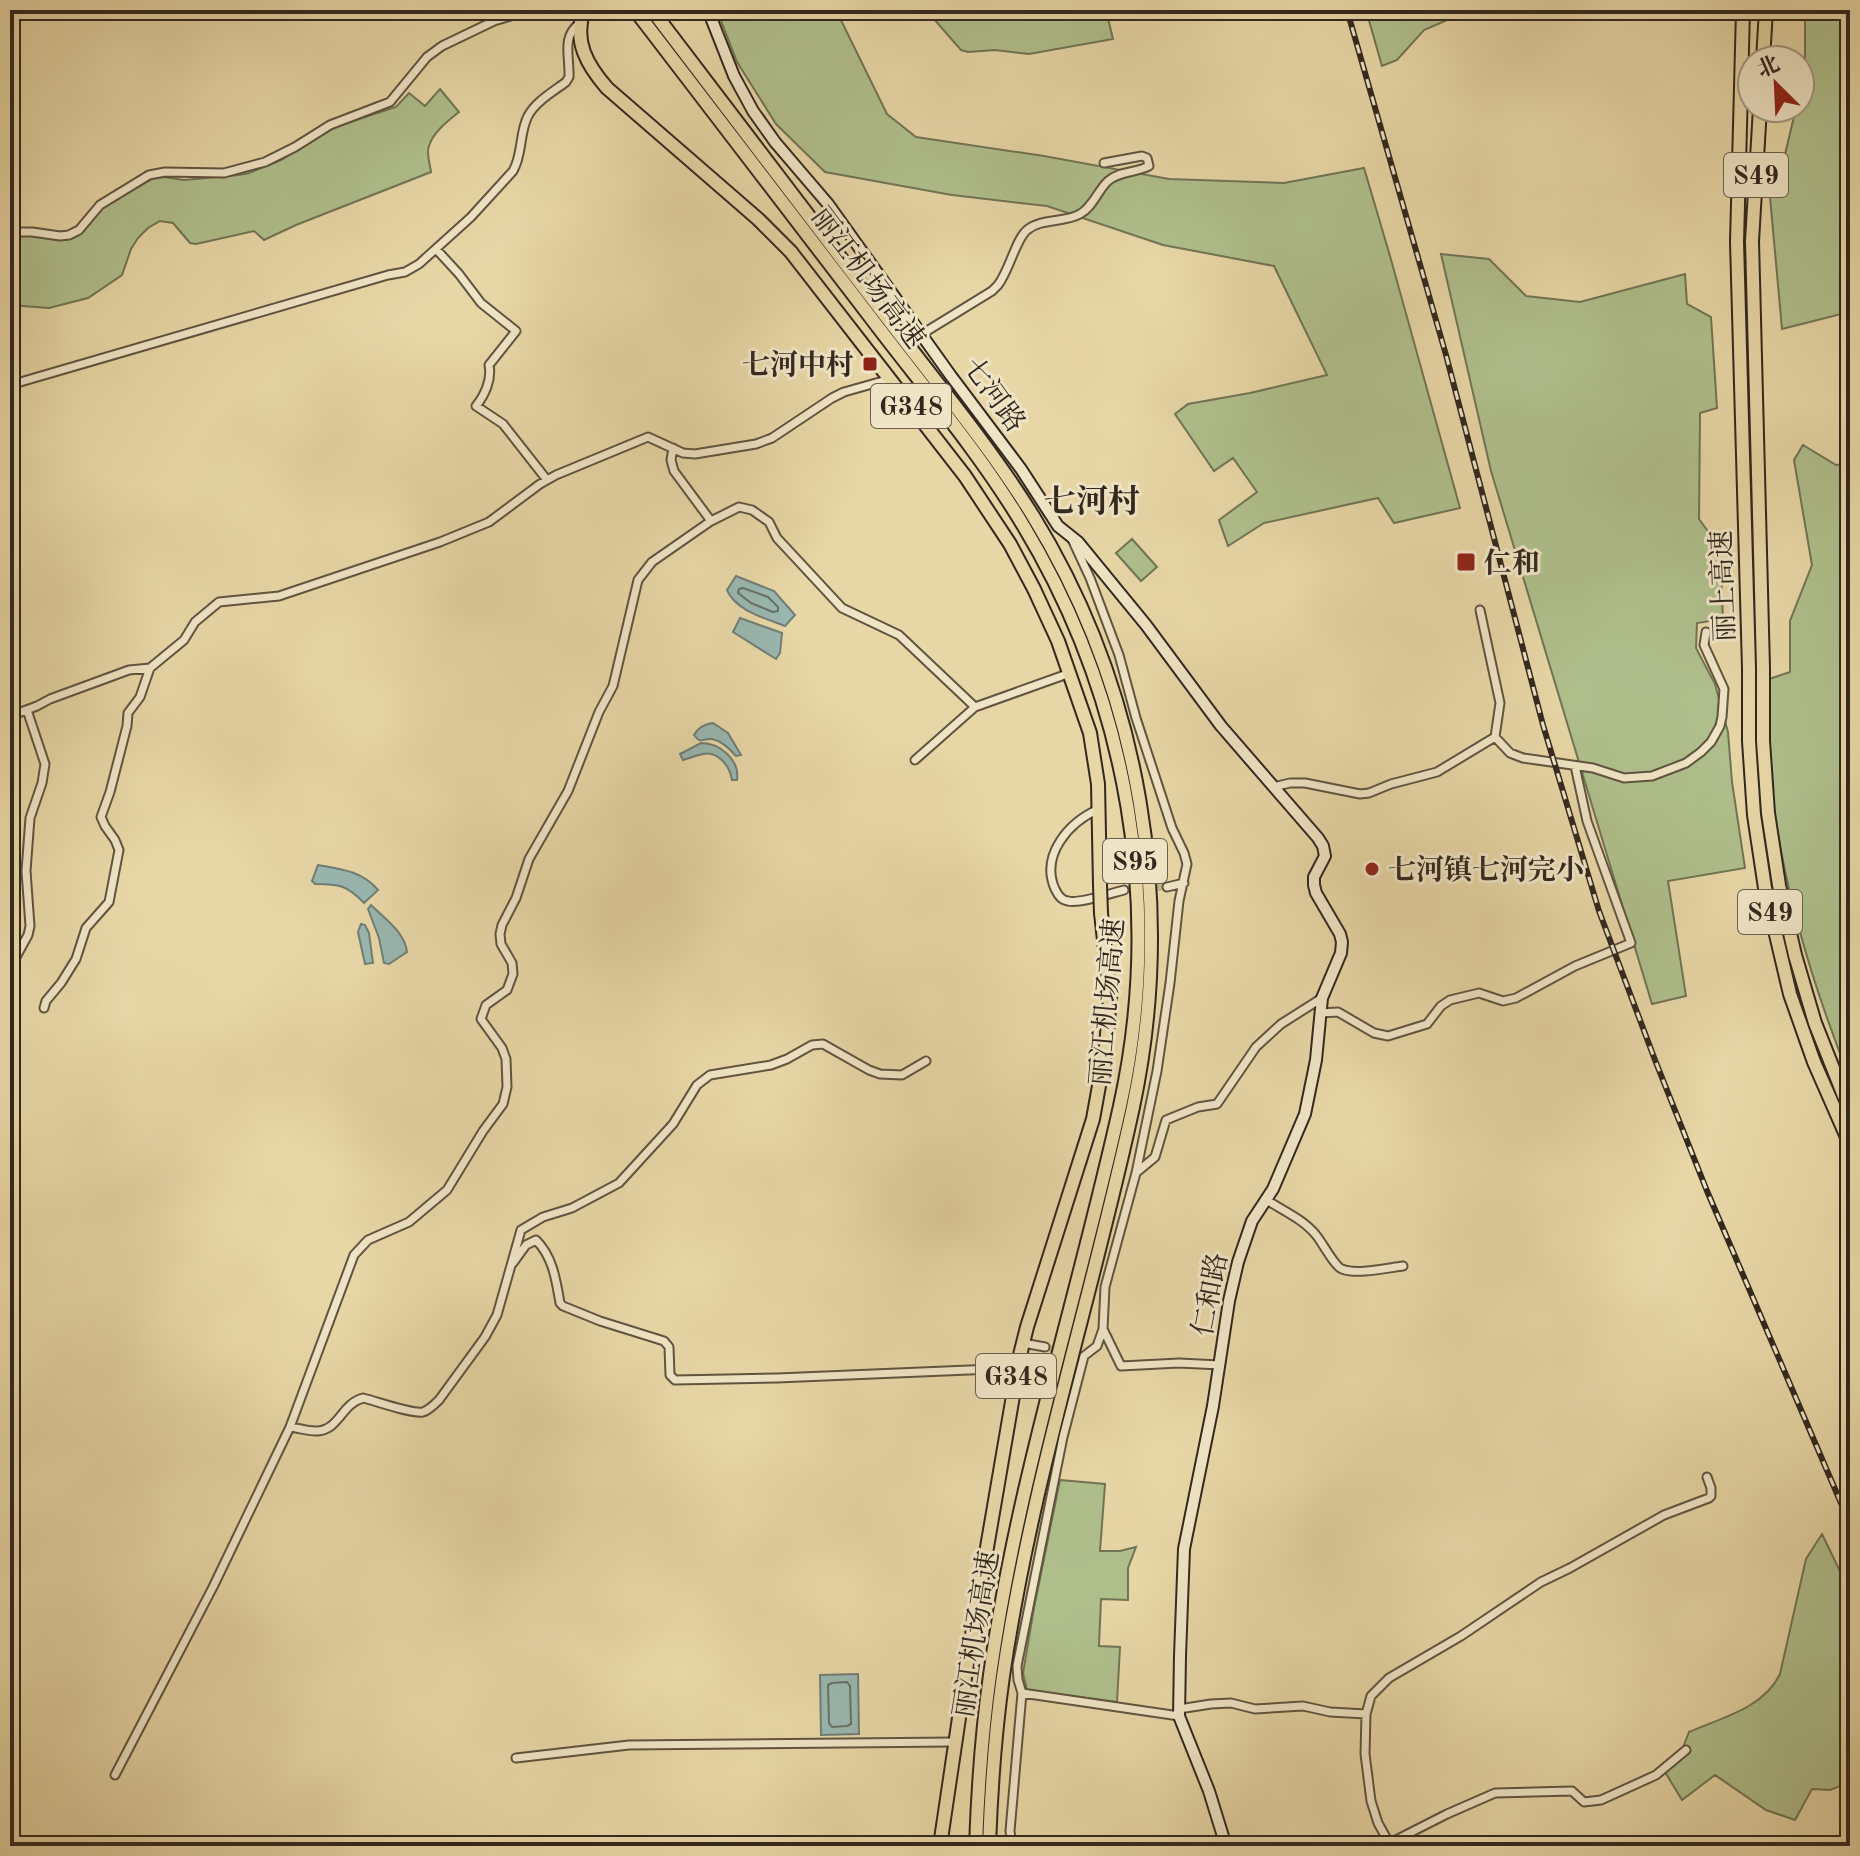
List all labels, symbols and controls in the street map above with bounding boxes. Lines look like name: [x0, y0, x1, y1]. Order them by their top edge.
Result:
north arrow: [1736, 44, 1816, 124]
text: 北: [1754, 52, 1783, 82]
road number: S49: [1724, 153, 1788, 197]
street label: 丽江机场高速: [805, 201, 931, 354]
place label: 七河中村: [742, 349, 854, 381]
street label: 七河路: [957, 352, 1031, 438]
marker: 七河中村: [861, 355, 879, 373]
road number: G348: [871, 384, 951, 428]
district label: 七河村: [1044, 484, 1140, 520]
street label: 丽上高速: [1706, 529, 1741, 642]
place label: 仁和: [1484, 548, 1540, 579]
marker: 仁和: [1455, 551, 1477, 573]
road number: S95: [1103, 839, 1167, 883]
place label: 七河镇七河完小: [1388, 854, 1584, 886]
marker: 七河镇七河完小: [1363, 860, 1381, 878]
road number: S49: [1738, 890, 1802, 934]
street label: 丽江机场高速: [1085, 917, 1130, 1087]
street label: 仁和路: [1187, 1250, 1234, 1338]
road number: G348: [976, 1354, 1056, 1398]
street label: 丽江机场高速: [948, 1549, 1005, 1720]

